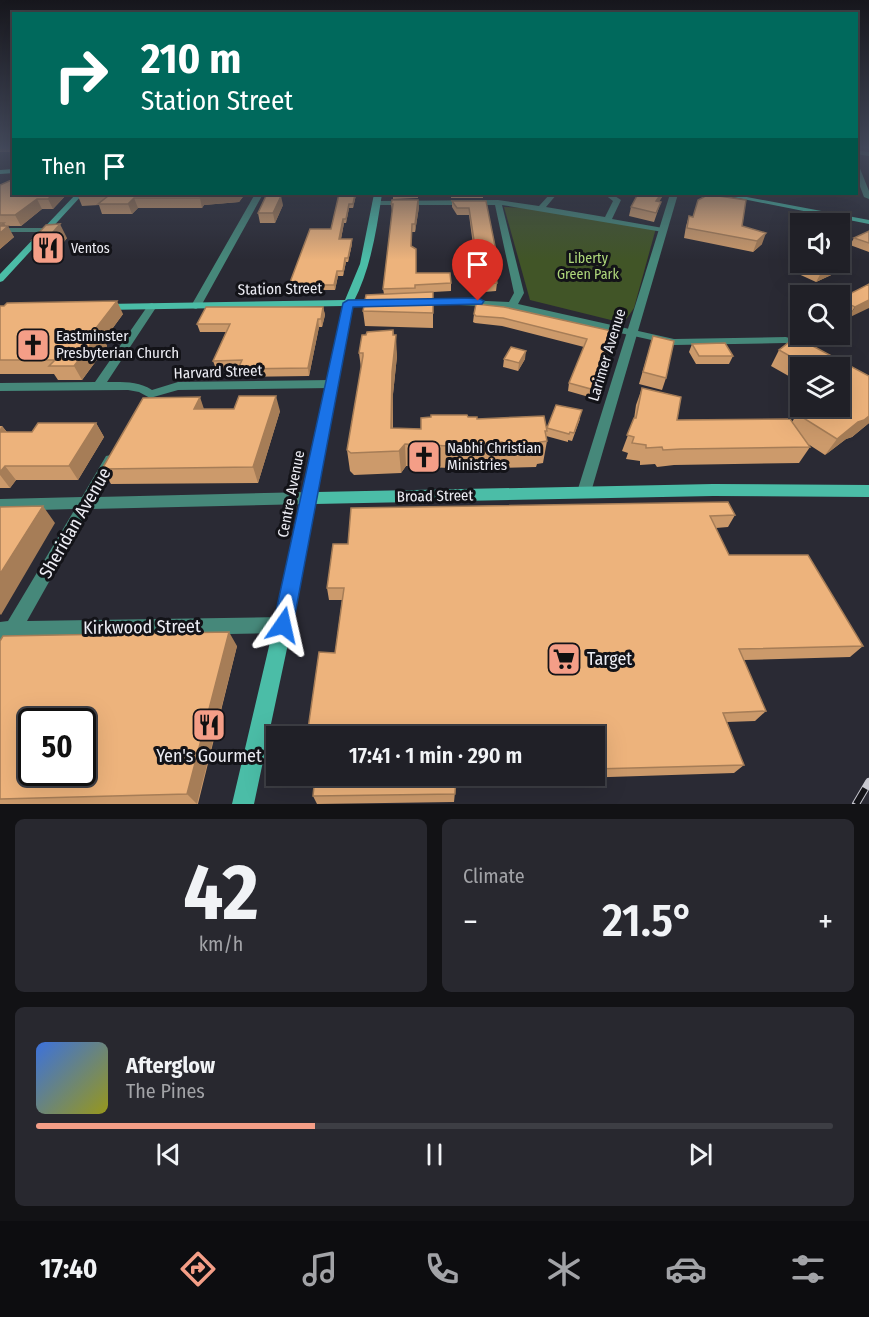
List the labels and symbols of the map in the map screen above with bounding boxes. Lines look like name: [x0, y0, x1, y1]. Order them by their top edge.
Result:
restaurant icon: Ventos: [30, 230, 66, 266]
pin: [452, 239, 503, 301]
place label: Ventos: [71, 240, 110, 257]
park label: Liberty Green Park: [557, 250, 619, 283]
street label: Station Street: [238, 279, 322, 299]
street label: Larimer Avenue: [584, 307, 630, 403]
church icon: Eastminster Presbyterian Church: [15, 327, 51, 363]
place label: Eastminster Presbyterian Church: [56, 327, 179, 362]
street label: Harvard Street: [173, 361, 263, 383]
church icon: Nabhi Christian Ministries: [406, 439, 442, 475]
place label: Nabhi Christian Ministries: [447, 439, 541, 474]
street label: Centre Avenue: [274, 449, 308, 539]
street label: Sheridan Avenue: [34, 464, 116, 582]
street label: Broad Street: [397, 486, 474, 506]
position arrow: [251, 593, 315, 657]
street label: Kirkwood Street: [83, 615, 201, 639]
supermarket icon: Target: [546, 641, 582, 677]
place label: Target: [587, 648, 632, 670]
restaurant icon: Yen's Gourmet: [191, 707, 227, 743]
speed limit sign: 50: [18, 708, 96, 786]
place label: Yen's Gourmet: [156, 745, 262, 767]

